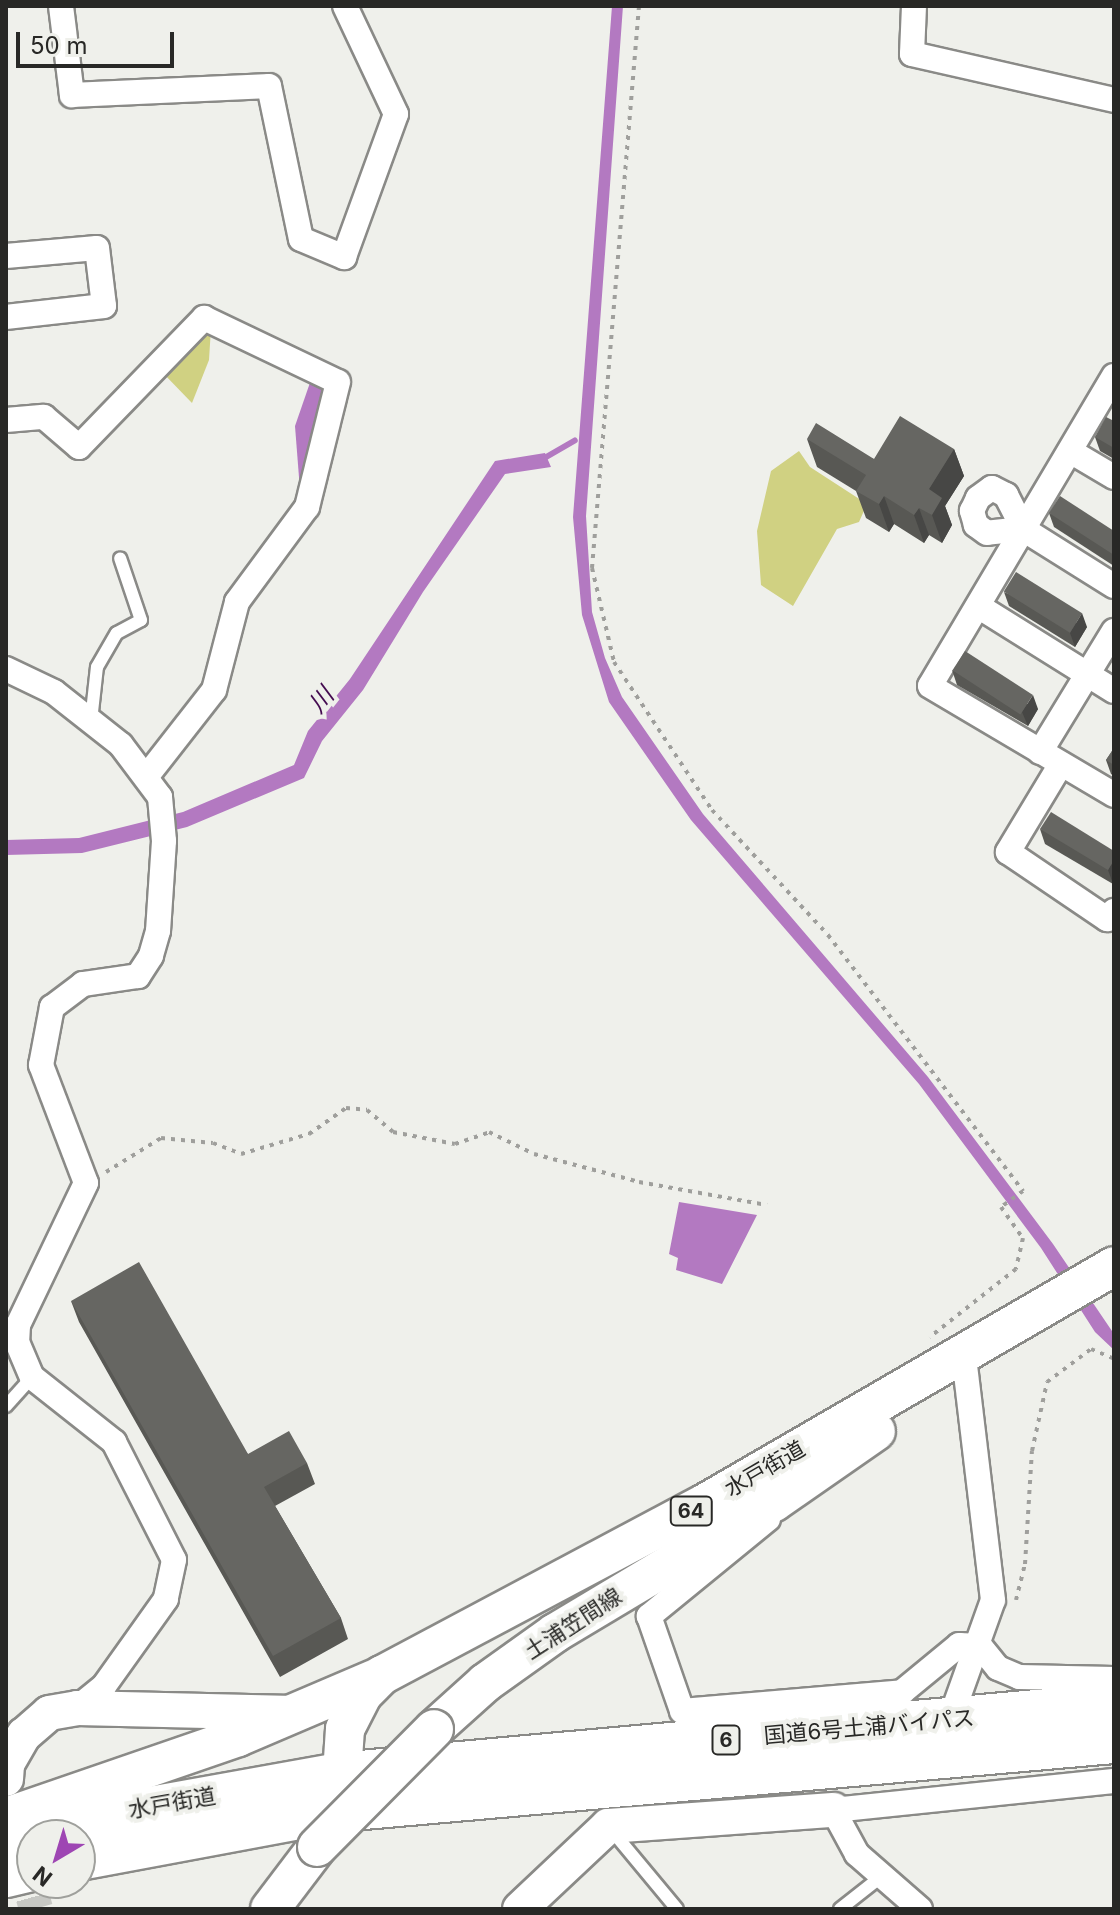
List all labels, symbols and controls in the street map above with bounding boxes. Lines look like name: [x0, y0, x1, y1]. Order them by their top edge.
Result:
scale bar: [20, 16, 178, 66]
text: 50 m: [30, 31, 88, 60]
water label: 川: [302, 682, 340, 718]
street label: 水戸街道: [720, 1436, 810, 1502]
road number: 64: [669, 1495, 713, 1527]
street label: 土浦笠間線: [520, 1583, 626, 1665]
street label: 国道6号土浦バイパス: [762, 1705, 976, 1749]
road number: 6: [710, 1724, 742, 1756]
street label: 水戸街道: [126, 1782, 218, 1824]
north arrow: [16, 1819, 96, 1899]
text: N: [28, 1861, 57, 1892]

